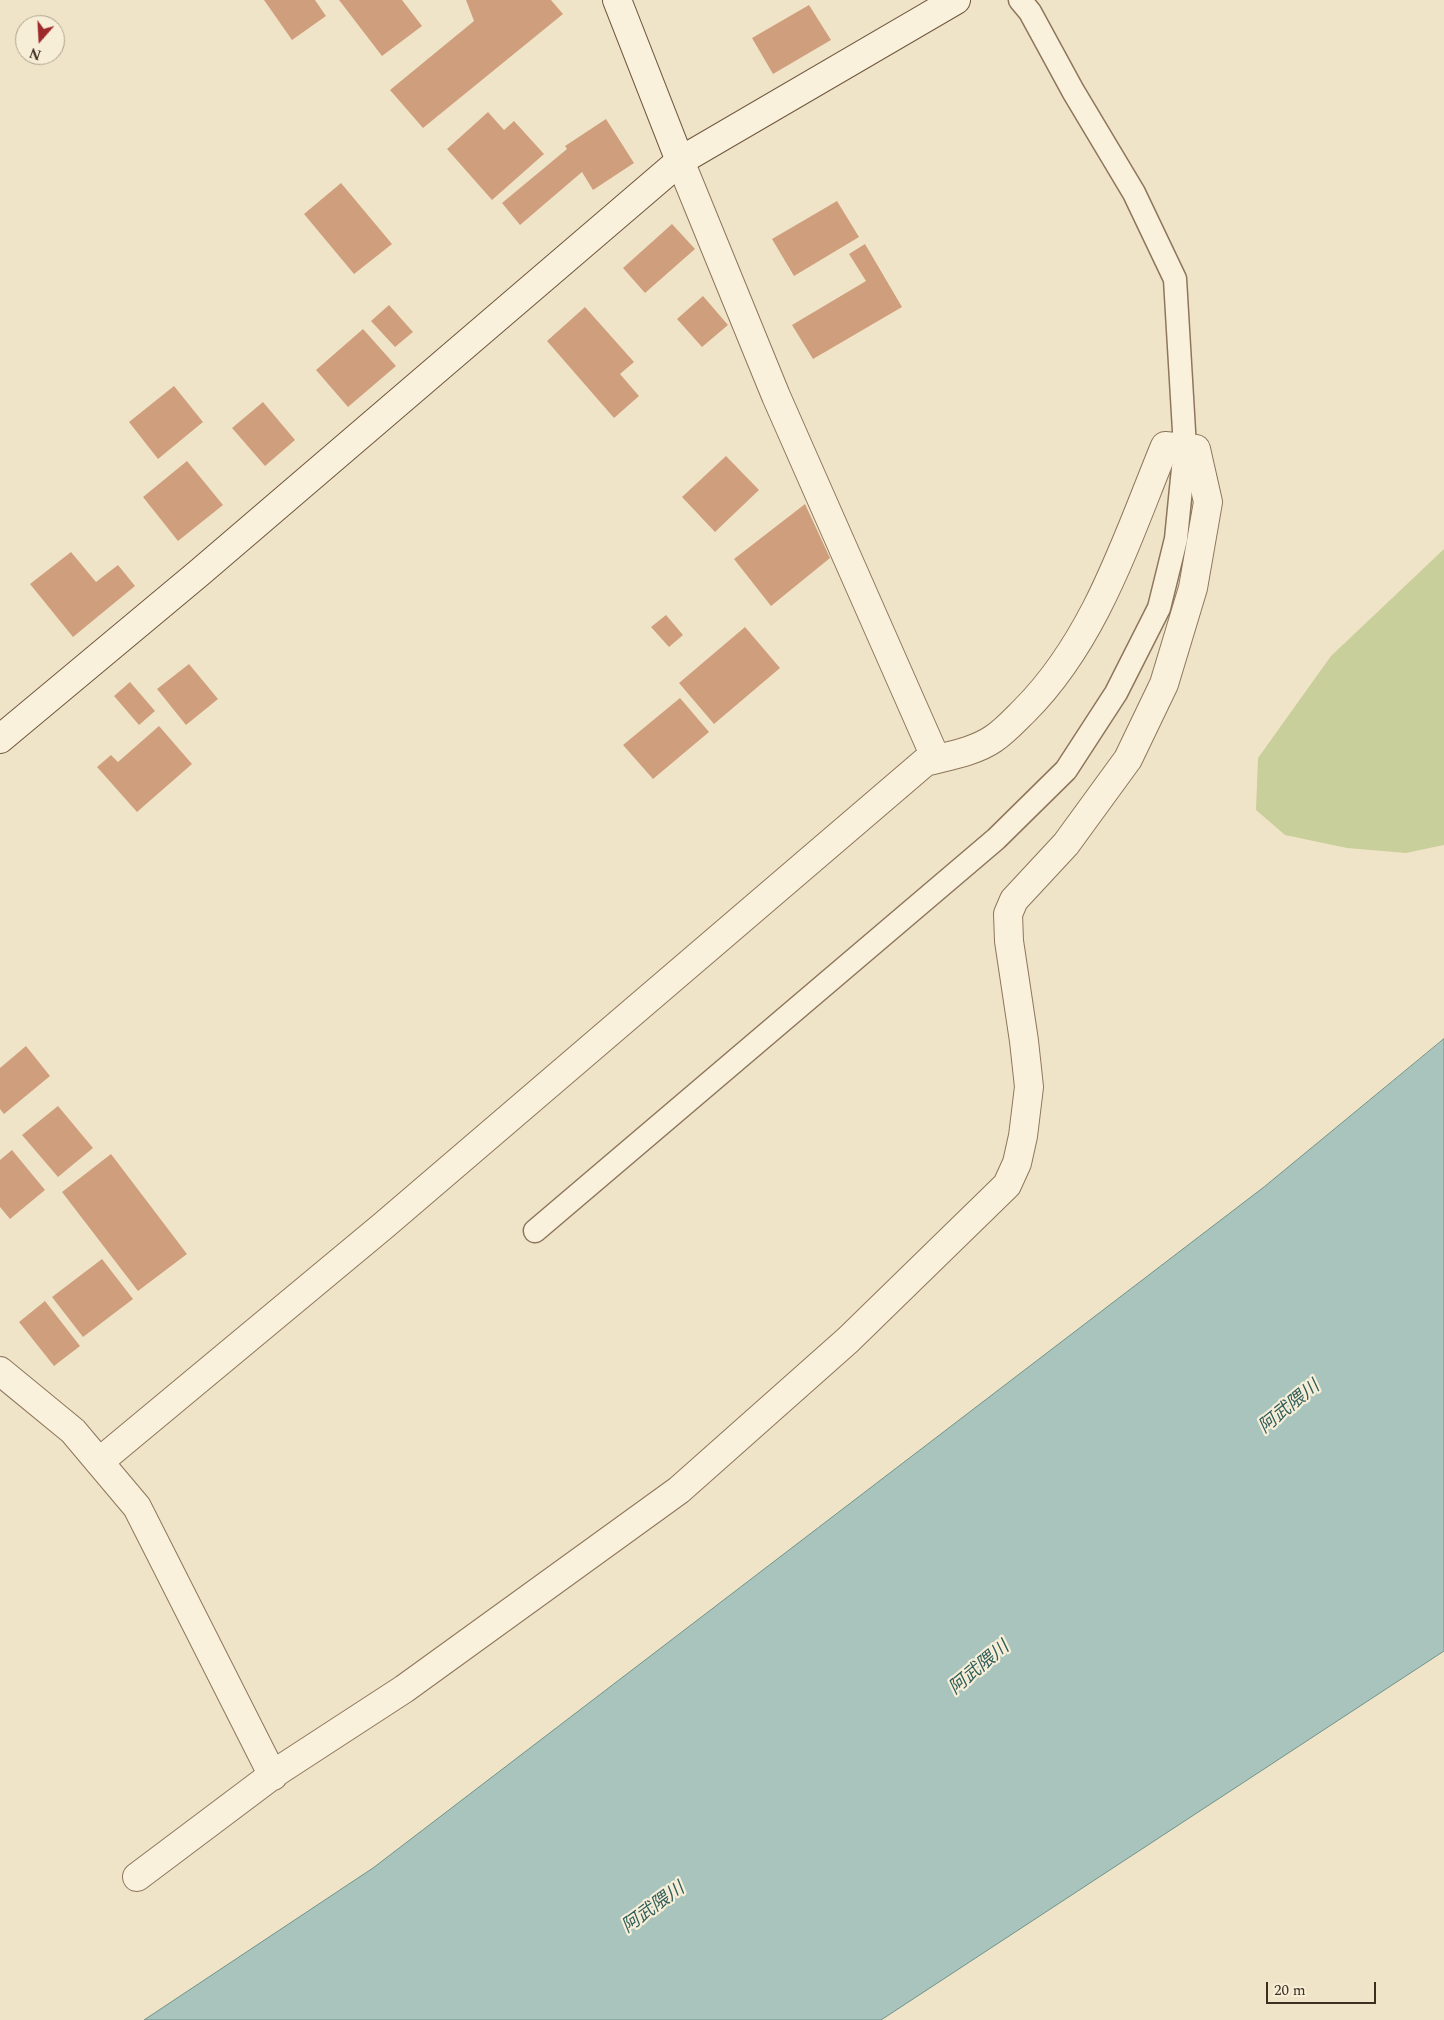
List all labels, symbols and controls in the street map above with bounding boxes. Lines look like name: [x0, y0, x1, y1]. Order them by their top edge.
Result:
north arrow: [15, 15, 65, 65]
text: N: [26, 42, 44, 65]
water label: 阿武隈川: [1255, 1377, 1325, 1439]
water label: 阿武隈川: [945, 1638, 1015, 1700]
water label: 阿武隈川: [619, 1879, 689, 1939]
scale bar: [1269, 1972, 1379, 2004]
text: 20 m: [1274, 1979, 1306, 2002]

